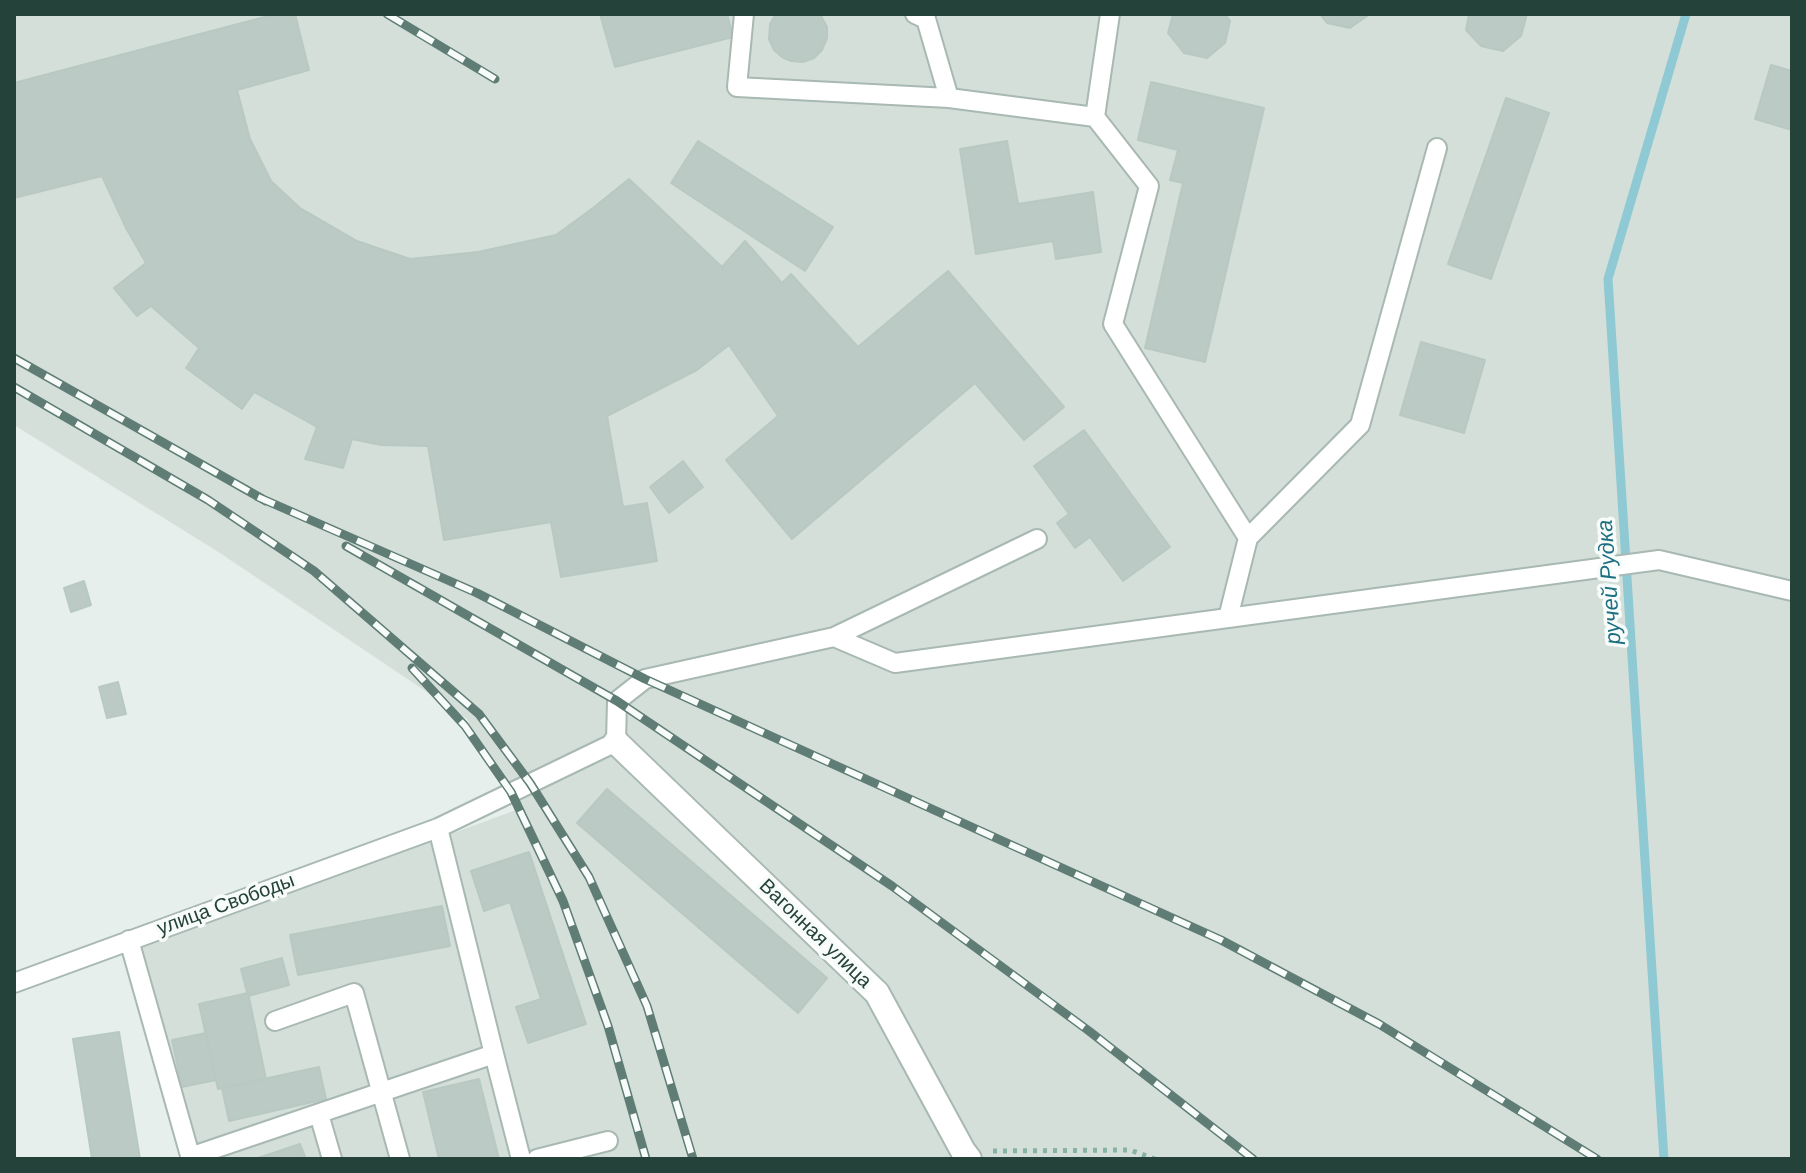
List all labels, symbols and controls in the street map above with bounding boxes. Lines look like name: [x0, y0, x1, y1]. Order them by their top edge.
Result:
water label: ручей Рудка: [1592, 519, 1628, 645]
street label: улица Свободы: [154, 869, 298, 941]
street label: Вагонная улица: [754, 874, 876, 994]

